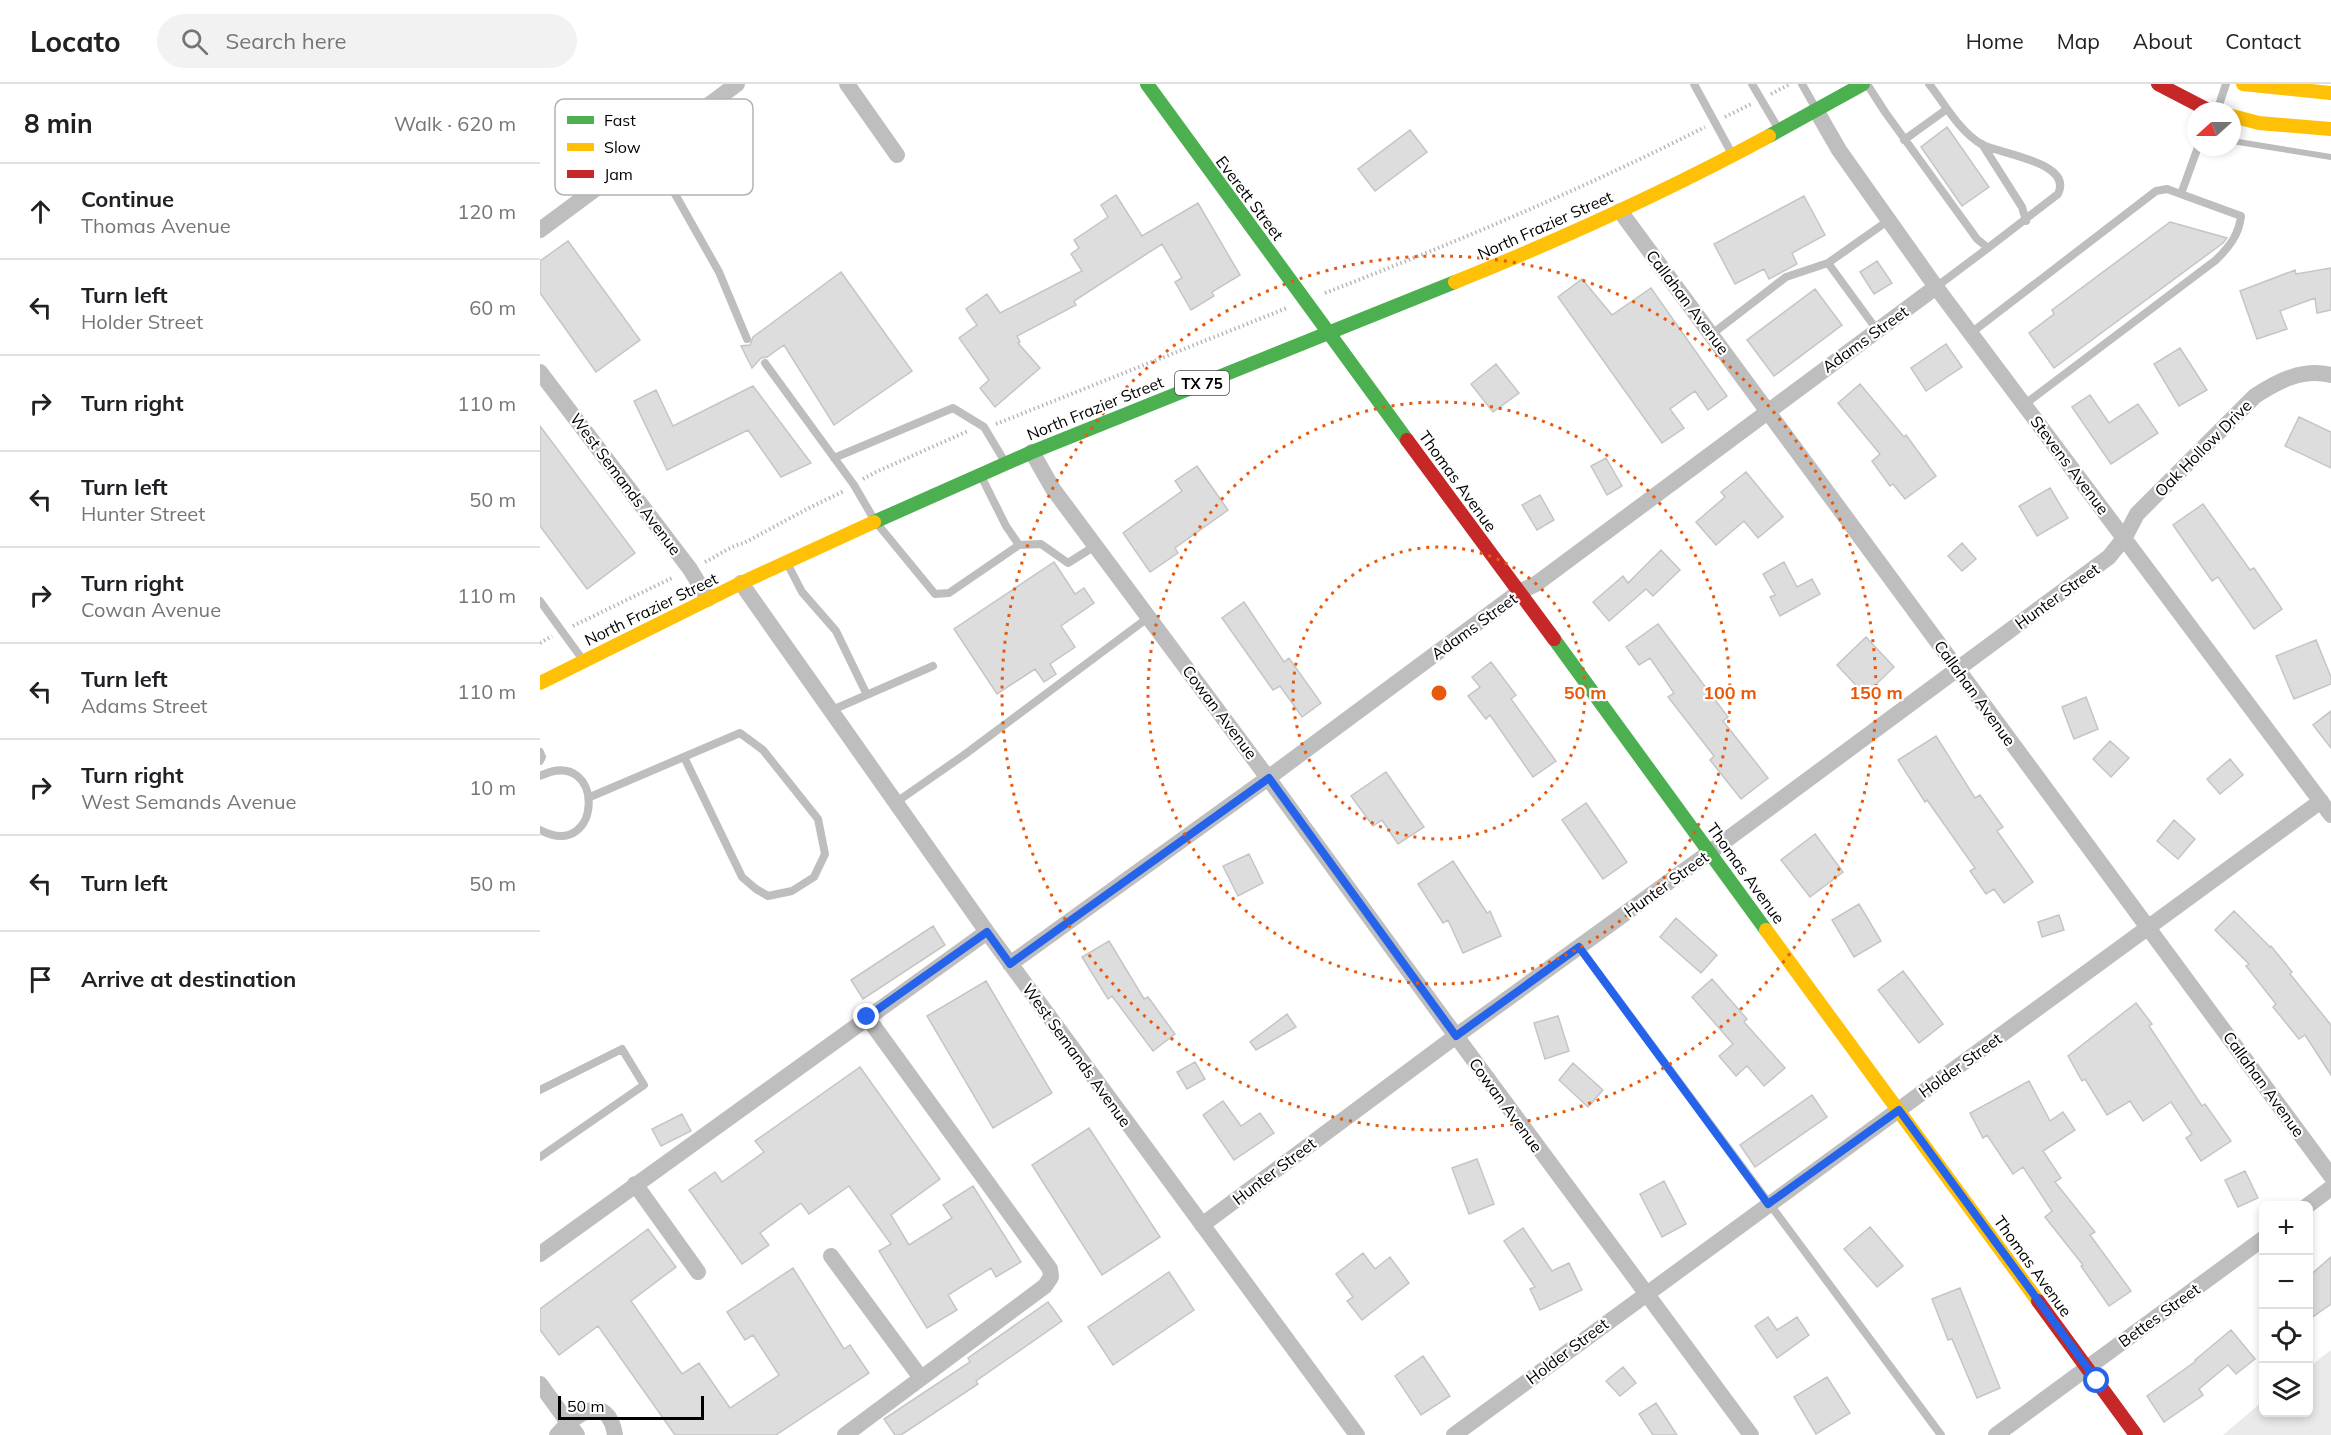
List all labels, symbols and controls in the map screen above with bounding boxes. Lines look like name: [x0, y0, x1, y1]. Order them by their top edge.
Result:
search box: [157, 14, 577, 68]
text: Locato: [30, 24, 121, 59]
icon: search: [178, 25, 211, 58]
text: Search here: [226, 27, 346, 55]
text: Home: [1966, 28, 2024, 54]
text: Map: [2057, 28, 2100, 54]
text: About: [2133, 28, 2192, 54]
text: Contact: [2225, 28, 2301, 54]
legend: [555, 99, 753, 195]
north arrow: [2187, 102, 2241, 156]
text: 8 min: [24, 107, 93, 140]
text: Fast: [604, 110, 636, 130]
text: Walk · 620 m: [394, 111, 516, 136]
text: Slow: [604, 137, 641, 157]
street label: Everett Street: [1212, 152, 1288, 244]
text: Jam: [604, 164, 633, 184]
text: Continue: [81, 185, 174, 213]
street label: North Frazier Street: [1474, 186, 1616, 264]
icon: ahead: [24, 195, 57, 228]
text: 120 m: [457, 199, 516, 224]
text: Thomas Avenue: [81, 213, 231, 238]
street label: Callahan Avenue: [1642, 246, 1734, 358]
text: Turn left: [81, 281, 168, 309]
icon: left: [24, 291, 57, 324]
text: 60 m: [469, 295, 516, 320]
street label: Adams Street: [1818, 301, 1912, 377]
text: Holder Street: [81, 309, 203, 334]
street label: North Frazier Street: [1024, 371, 1167, 445]
road number: TX 75: [1175, 371, 1229, 395]
icon: right: [24, 387, 57, 420]
text: Turn right: [81, 389, 184, 417]
text: 110 m: [457, 391, 516, 416]
street label: Oak Hollow Drive: [2150, 395, 2256, 501]
street label: West Semands Avenue: [566, 409, 686, 559]
street label: Stevens Avenue: [2026, 412, 2114, 518]
street label: Thomas Avenue: [1415, 427, 1501, 535]
text: Turn left: [81, 473, 168, 501]
icon: left: [24, 483, 57, 516]
text: 50 m: [469, 487, 516, 512]
text: Hunter Street: [81, 501, 205, 526]
street label: Hunter Street: [2011, 558, 2103, 633]
street label: North Frazier Street: [581, 568, 721, 650]
text: Turn right: [81, 569, 184, 597]
icon: right: [24, 579, 57, 612]
text: 110 m: [457, 583, 516, 608]
street label: Adams Street: [1427, 588, 1521, 664]
text: Cowan Avenue: [81, 597, 221, 622]
street label: Callahan Avenue: [1930, 636, 2020, 750]
street label: Cowan Avenue: [1178, 661, 1262, 763]
text: Turn left: [81, 665, 168, 693]
icon: left: [24, 675, 57, 708]
text: 110 m: [457, 679, 516, 704]
text: 50 m: [1564, 681, 1606, 704]
text: 100 m: [1703, 681, 1757, 704]
text: 150 m: [1849, 681, 1903, 704]
centre of rings: [1429, 683, 1449, 703]
text: Adams Street: [81, 693, 208, 718]
text: Turn right: [81, 761, 184, 789]
icon: right: [24, 771, 57, 804]
text: 10 m: [469, 775, 516, 800]
text: West Semands Avenue: [81, 789, 296, 814]
street label: Thomas Avenue: [1703, 819, 1789, 927]
street label: Hunter Street: [1620, 846, 1712, 921]
icon: left: [24, 867, 57, 900]
text: Turn left: [81, 869, 168, 897]
text: 50 m: [469, 871, 516, 896]
icon: arrive: [24, 963, 57, 996]
text: Arrive at destination: [81, 965, 296, 993]
street label: West Semands Avenue: [1018, 979, 1136, 1131]
route end: [853, 1003, 879, 1029]
street label: Callahan Avenue: [2219, 1027, 2309, 1141]
street label: Holder Street: [1915, 1028, 2006, 1102]
street label: Cowan Avenue: [1465, 1054, 1547, 1156]
street label: Hunter Street: [1228, 1133, 1320, 1209]
map controls: [2259, 1201, 2313, 1417]
button: +: [2259, 1201, 2313, 1255]
street label: Thomas Avenue: [1990, 1212, 2076, 1320]
button: −: [2259, 1255, 2313, 1309]
street label: Bettes Street: [2114, 1279, 2204, 1351]
button: locate: [2259, 1309, 2313, 1363]
street label: Holder Street: [1522, 1313, 1612, 1388]
button: layers: [2259, 1363, 2313, 1417]
route start: [2083, 1367, 2109, 1393]
scale bar: [558, 1393, 704, 1420]
text: 50 m: [567, 1396, 604, 1416]

